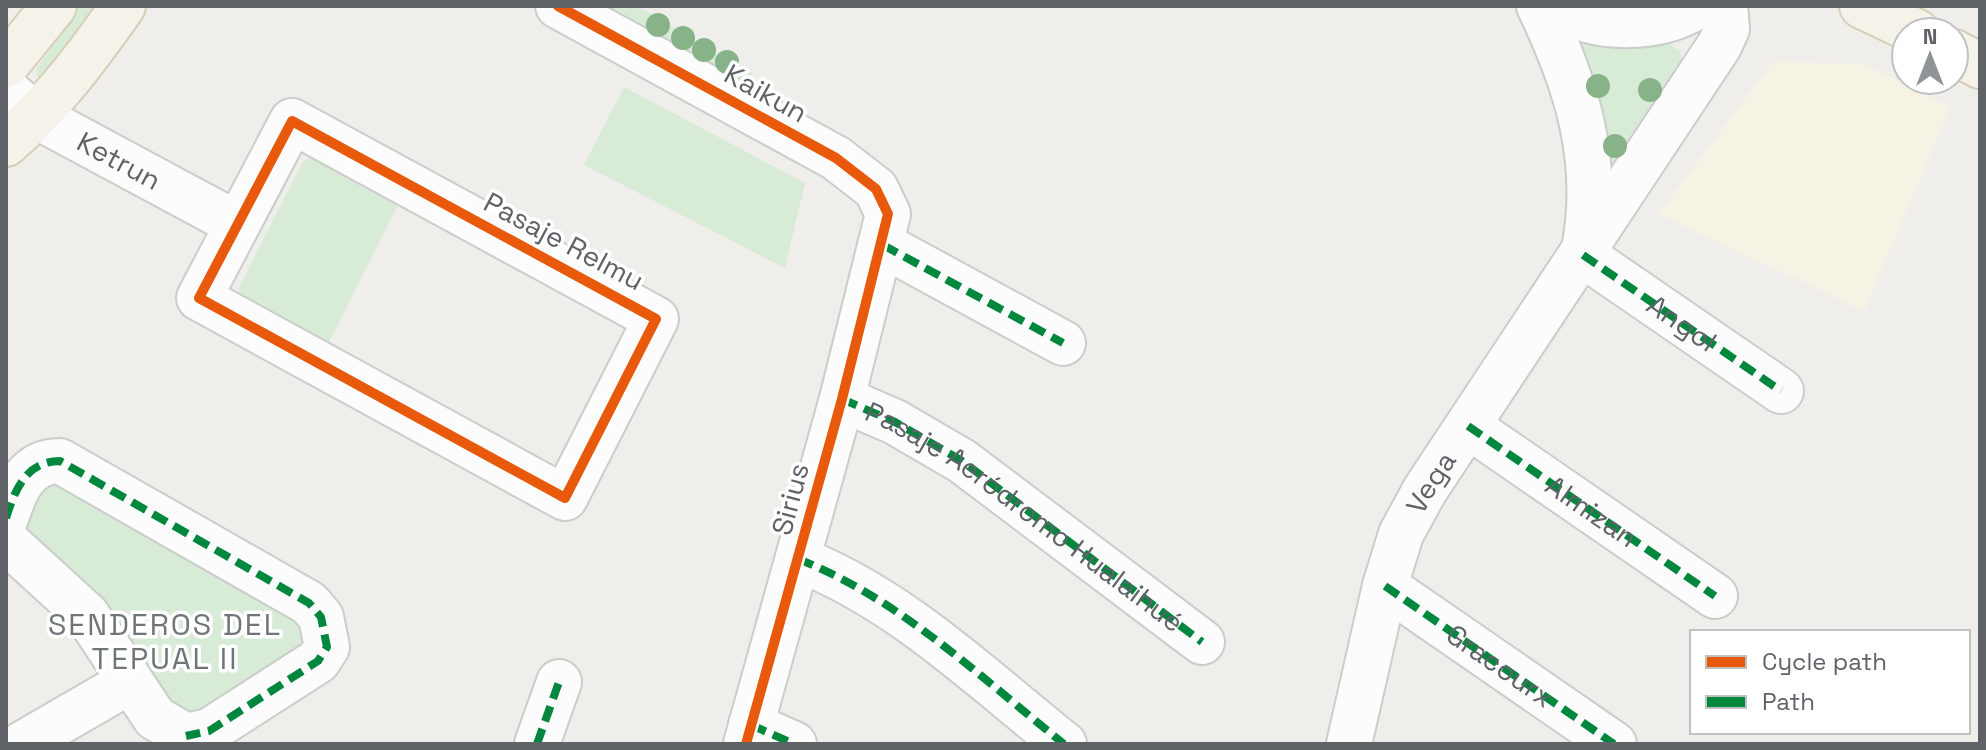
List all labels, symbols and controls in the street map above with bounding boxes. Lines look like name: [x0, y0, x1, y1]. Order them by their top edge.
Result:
north arrow: [1890, 16, 1970, 96]
text: N: [1923, 22, 1937, 50]
street label: Kaikun: [718, 56, 814, 130]
street label: Ketrun: [71, 123, 167, 198]
street label: Pasaje Relmu: [478, 184, 650, 298]
street label: Angol: [1640, 286, 1724, 360]
street label: Pasaje Aeródromo Hualaihué: [860, 393, 1191, 640]
street label: Vega: [1398, 444, 1464, 520]
street label: Sirius: [763, 459, 817, 539]
street label: Almizan: [1539, 467, 1644, 555]
district label: SENDEROS DEL TEPUAL II: [48, 605, 282, 678]
street label: Gracourx: [1440, 616, 1561, 715]
legend: [1690, 630, 1970, 734]
text: Cycle path: [1762, 646, 1887, 677]
text: Path: [1762, 686, 1815, 717]

